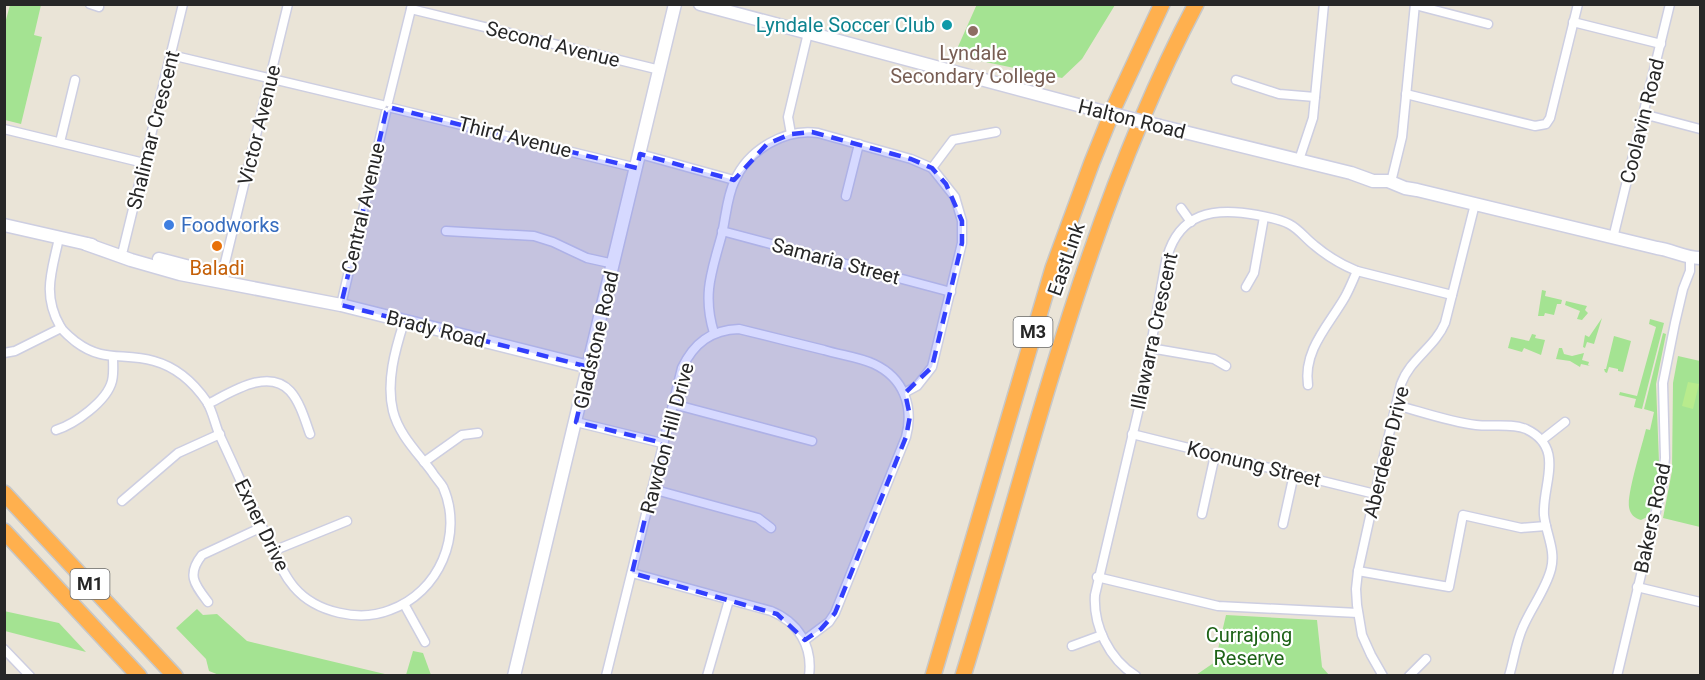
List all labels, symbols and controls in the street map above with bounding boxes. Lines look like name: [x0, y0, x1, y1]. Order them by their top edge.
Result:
place label: Lyndale Soccer Club: [756, 13, 935, 37]
street label: Second Avenue: [484, 16, 622, 72]
marker: Lyndale Soccer Club: [940, 18, 954, 32]
marker: Lyndale Secondary College: [966, 24, 980, 38]
place label: Lyndale Secondary College: [890, 41, 1056, 88]
street label: Shalimar Crescent: [122, 48, 184, 212]
street label: Coolavin Road: [1615, 56, 1669, 186]
street label: Victor Avenue: [232, 62, 286, 188]
street label: Halton Road: [1076, 94, 1188, 144]
street label: Third Avenue: [456, 111, 574, 163]
street label: Central Avenue: [336, 140, 390, 276]
place label: Foodworks: [181, 213, 280, 237]
marker: Foodworks: [162, 218, 176, 232]
street label: EastLink: [1042, 218, 1090, 299]
street label: Samaria Street: [769, 232, 903, 290]
marker: Baladi: [210, 239, 224, 253]
street label: Illawarra Crescent: [1126, 250, 1182, 412]
place label: Baladi: [189, 256, 245, 280]
street label: Gladstone Road: [568, 268, 624, 412]
street label: Brady Road: [384, 305, 488, 353]
road number: M3: [1014, 317, 1052, 347]
street label: Rawdon Hill Drive: [635, 360, 699, 516]
street label: Aberdeen Drive: [1358, 384, 1414, 520]
street label: Koonung Street: [1185, 436, 1323, 492]
street label: Bakers Road: [1629, 461, 1675, 575]
street label: Exner Drive: [229, 475, 295, 575]
road number: M1: [70, 569, 110, 599]
park label: Currajong Reserve: [1206, 623, 1292, 670]

